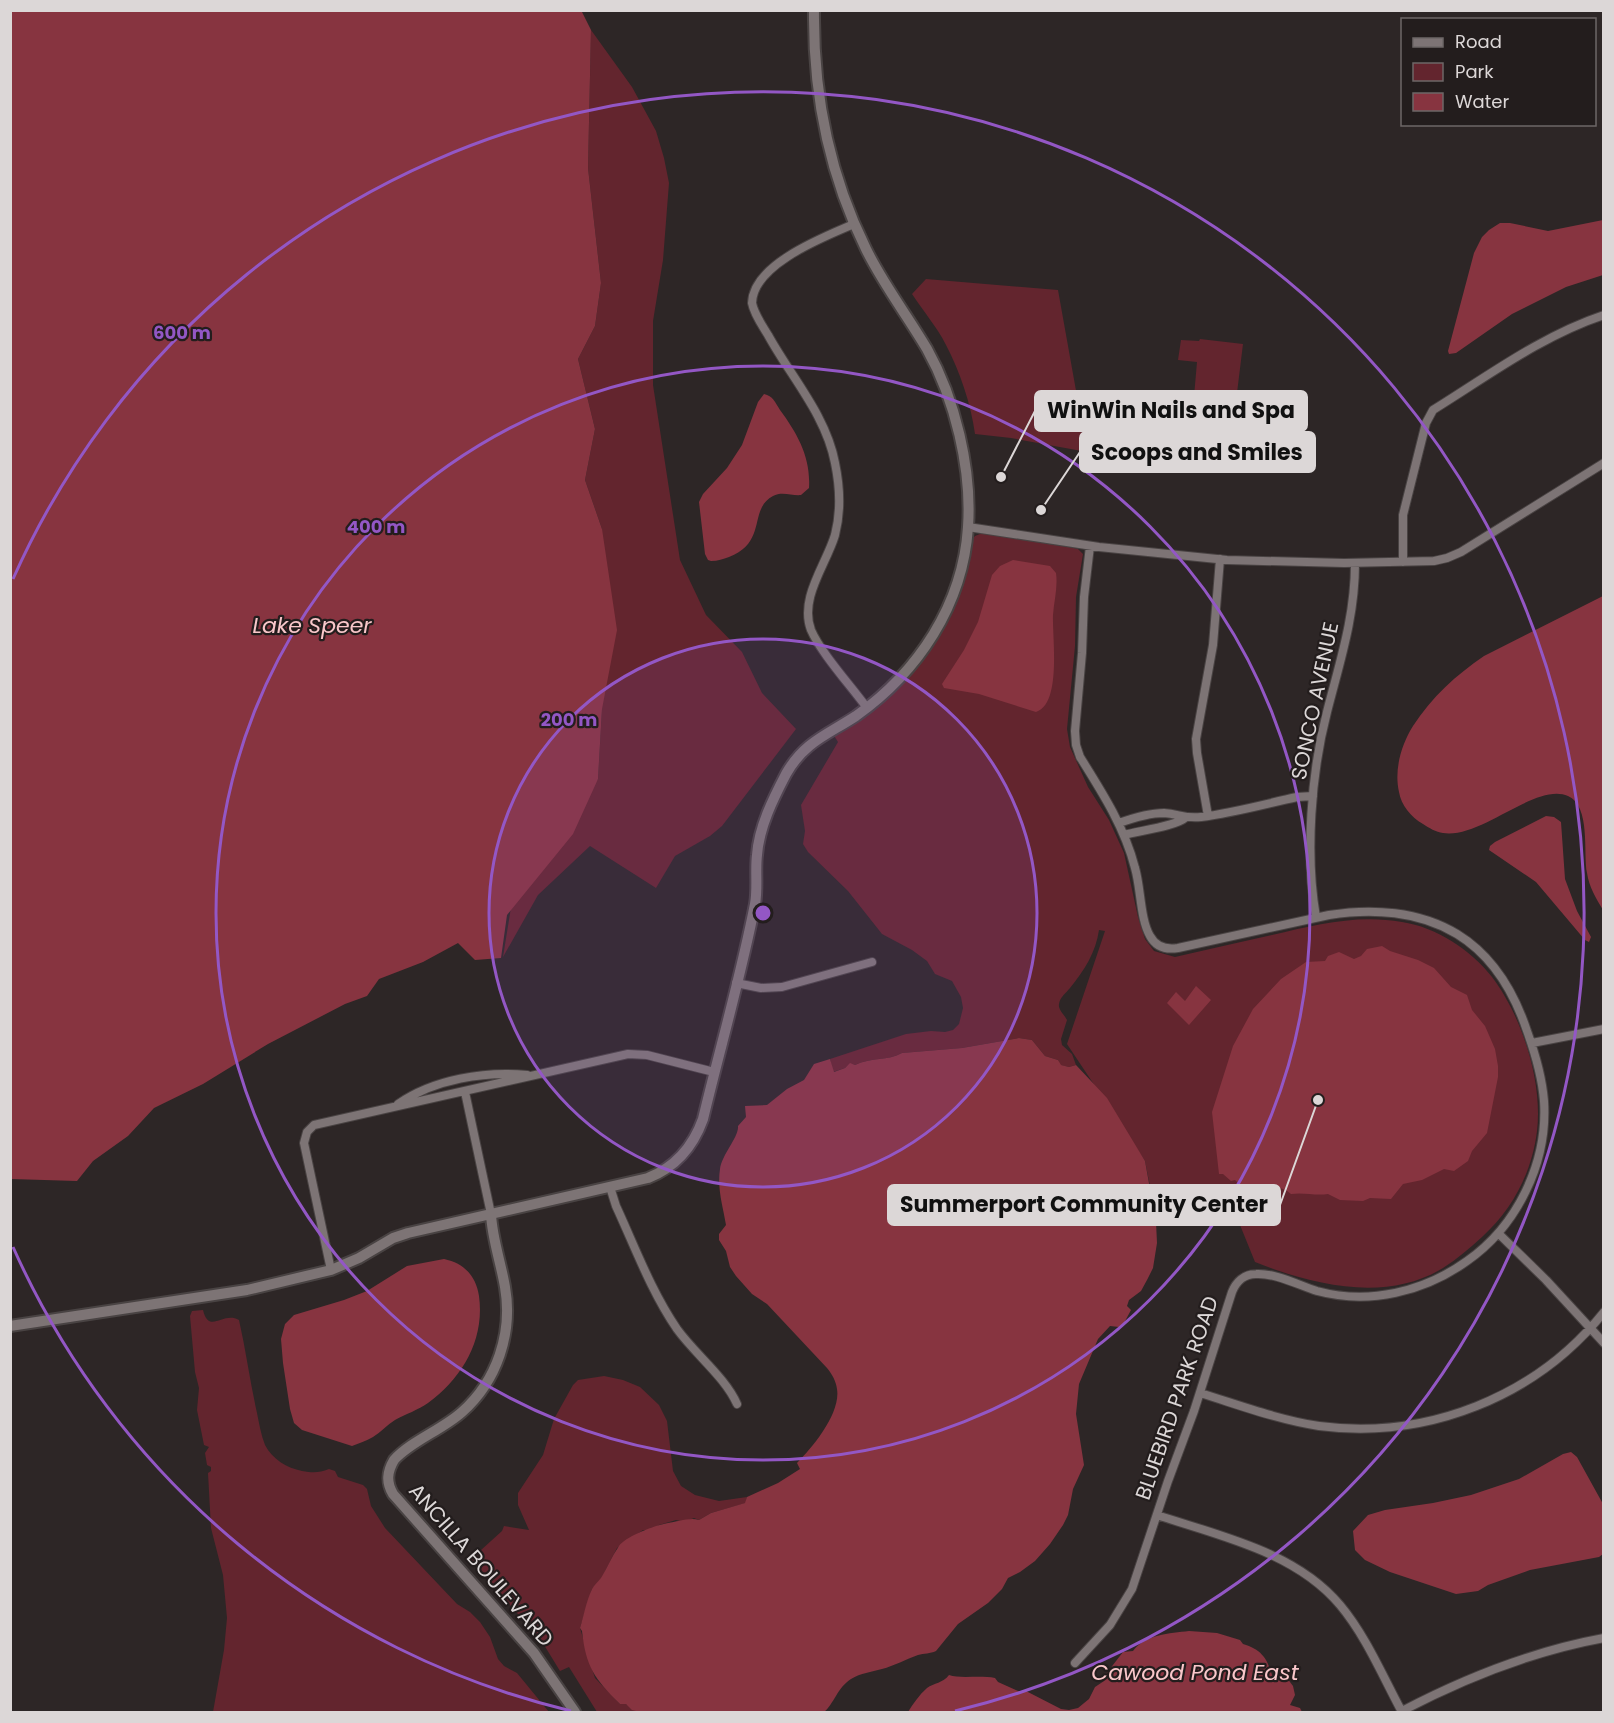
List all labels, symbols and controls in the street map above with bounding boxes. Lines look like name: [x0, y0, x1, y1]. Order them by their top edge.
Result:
legend: [1401, 18, 1596, 126]
text: Road: [1455, 29, 1502, 54]
text: Park: [1455, 59, 1494, 84]
text: Water: [1455, 89, 1509, 114]
text: 600 m: [153, 320, 211, 345]
callout: WinWin Nails and Spa: [1035, 391, 1307, 431]
text: WinWin Nails and Spa: [1047, 395, 1295, 426]
callout: Scoops and Smiles: [1080, 432, 1315, 472]
text: Scoops and Smiles: [1091, 437, 1303, 468]
text: 400 m: [347, 514, 405, 539]
water label: Lake Speer: [252, 610, 372, 641]
street label: SONCO AVENUE: [1284, 619, 1345, 783]
text: 200 m: [541, 707, 597, 732]
centre of rings: [753, 903, 773, 923]
callout: Summerport Community Center: [888, 1185, 1280, 1225]
text: Summerport Community Center: [900, 1189, 1268, 1220]
street label: BLUEBIRD PARK ROAD: [1128, 1292, 1225, 1504]
street label: ANCILLA BOULEVARD: [402, 1477, 560, 1653]
water label: Cawood Pond East: [1091, 1657, 1300, 1688]

